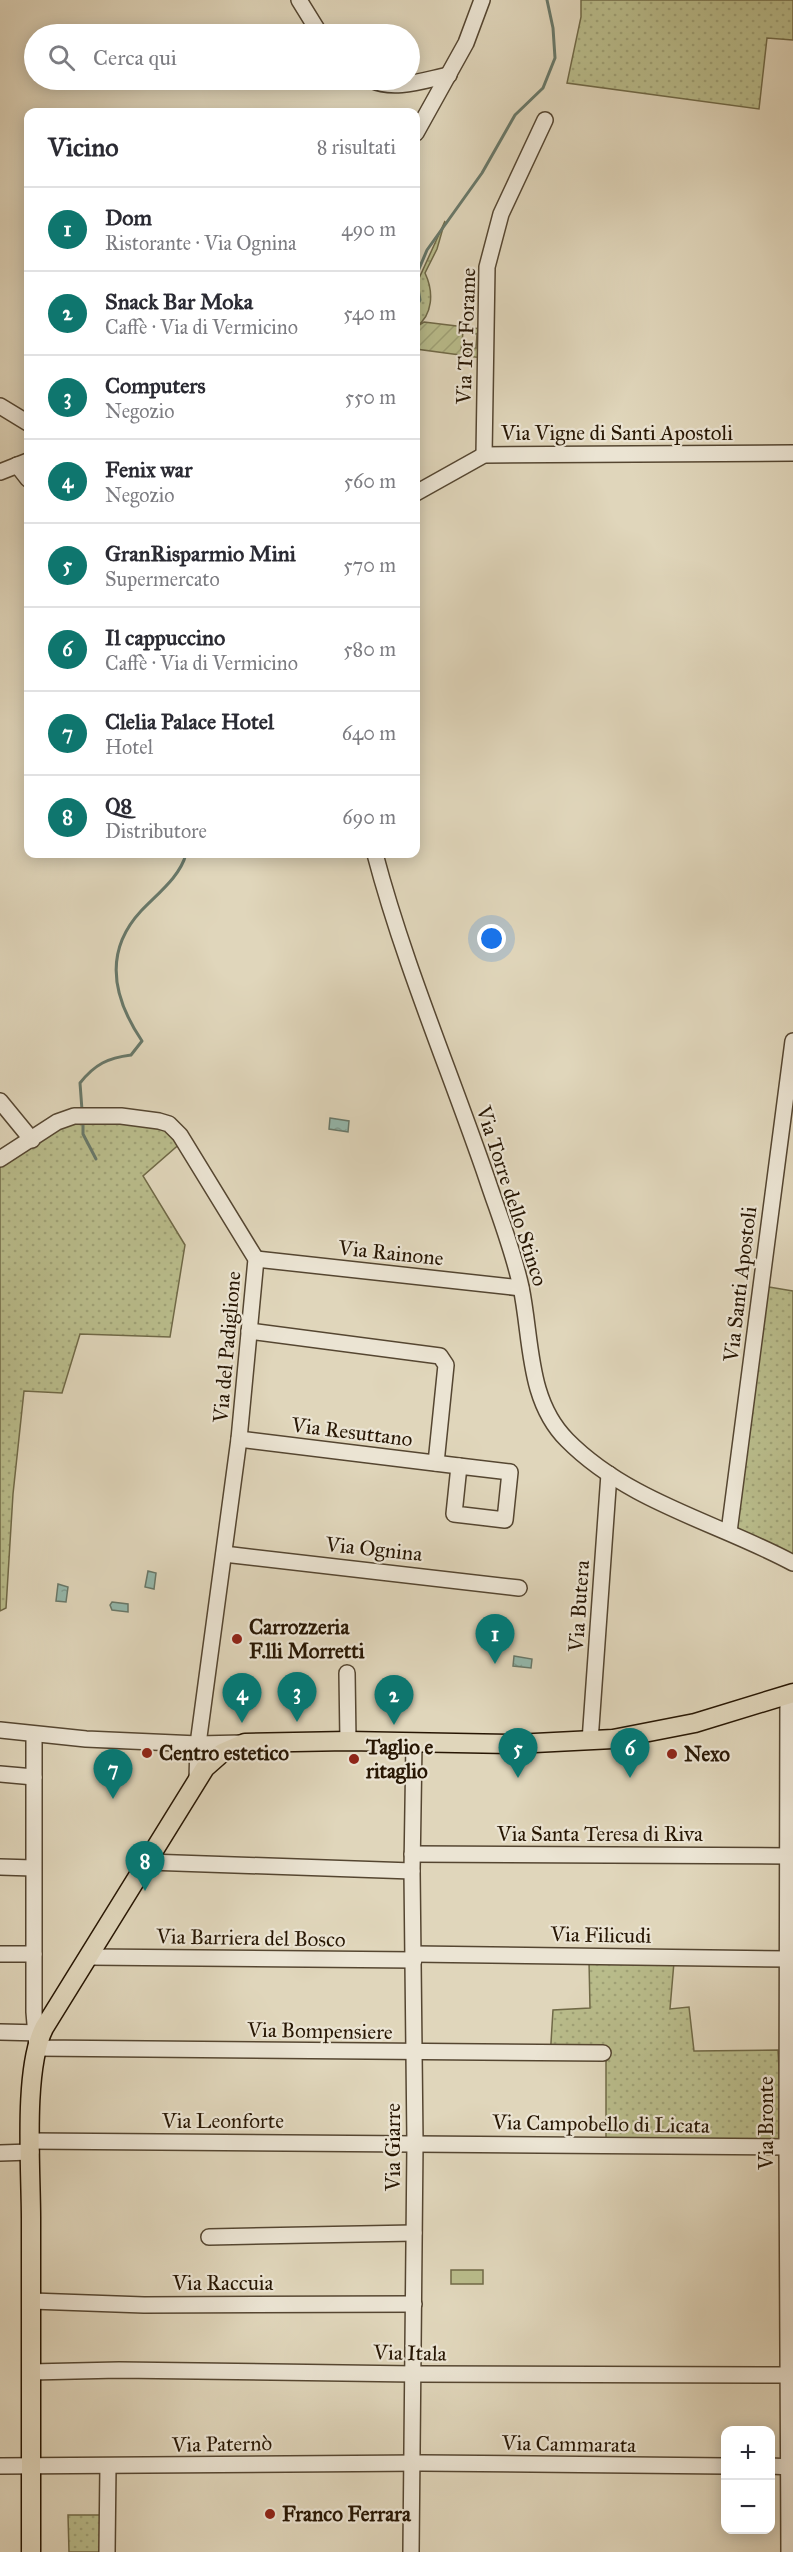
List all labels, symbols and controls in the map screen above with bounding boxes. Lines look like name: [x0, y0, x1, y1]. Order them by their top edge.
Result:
search box: [24, 24, 420, 90]
icon: search: [45, 41, 78, 74]
text: Cerca qui: [93, 44, 177, 71]
text: Vicino: [48, 131, 119, 163]
text: 8 risultati: [317, 135, 396, 159]
text: Dom: [105, 204, 152, 231]
text: 1: [64, 217, 71, 241]
text: 490 m: [341, 217, 396, 241]
text: Ristorante · Via Ognina: [105, 231, 296, 255]
street label: Via Tor Forame: [451, 267, 481, 406]
text: Snack Bar Moka: [105, 288, 253, 315]
text: 2: [63, 301, 72, 325]
text: 540 m: [343, 301, 396, 325]
text: Caffè · Via di Vermicino: [105, 315, 298, 339]
text: Computers: [105, 372, 206, 399]
text: 3: [64, 385, 72, 409]
text: 550 m: [345, 385, 396, 409]
text: Negozio: [105, 399, 174, 423]
street label: Via Vigne di Santi Apostoli: [500, 420, 733, 446]
text: Fenix war: [105, 456, 192, 483]
text: 4: [62, 469, 73, 493]
text: 560 m: [344, 469, 396, 493]
text: Negozio: [105, 483, 174, 507]
text: GranRisparmio Mini: [105, 540, 296, 567]
text: 5: [63, 553, 72, 577]
text: 570 m: [343, 553, 396, 577]
text: Supermercato: [105, 567, 220, 591]
text: Il cappuccino: [105, 624, 225, 651]
text: 6: [62, 637, 73, 661]
text: 580 m: [343, 637, 396, 661]
text: Caffè · Via di Vermicino: [105, 651, 298, 675]
text: Clelia Palace Hotel: [105, 708, 274, 735]
text: 7: [62, 721, 73, 745]
text: 640 m: [342, 721, 396, 745]
text: Hotel: [105, 735, 153, 759]
text: Q8: [105, 792, 132, 819]
text: 8: [62, 805, 73, 829]
text: 690 m: [342, 805, 396, 829]
text: Distributore: [105, 819, 207, 843]
your location: [477, 924, 506, 953]
street label: Via Torre dello Stinco: [470, 1102, 553, 1290]
street label: Via Santi Apostoli: [717, 1205, 762, 1364]
street label: Via Rainone: [336, 1234, 445, 1271]
street label: Via del Padiglione: [207, 1270, 247, 1425]
street label: Via Resuttano: [289, 1412, 414, 1452]
street label: Via Ognina: [323, 1531, 424, 1567]
street label: Via Butera: [563, 1559, 595, 1654]
place label: Carrozzeria F.lli Morretti: [249, 1614, 365, 1664]
pin: 1: [476, 1614, 514, 1664]
marker: Carrozzeria F.lli Morretti: [230, 1632, 244, 1646]
pin: 3: [278, 1672, 316, 1722]
pin: 4: [222, 1674, 262, 1723]
pin: 2: [374, 1676, 414, 1725]
pin: 5: [498, 1728, 538, 1778]
pin: 6: [610, 1728, 650, 1778]
place label: Taglio e ritaglio: [365, 1734, 433, 1784]
place label: Centro estetico: [159, 1740, 289, 1766]
place label: Nexo: [684, 1741, 730, 1767]
marker: Centro estetico: [140, 1746, 154, 1760]
marker: Nexo: [665, 1747, 679, 1761]
pin: 7: [94, 1750, 132, 1799]
marker: Taglio e ritaglio: [347, 1752, 361, 1766]
street label: Via Santa Teresa di Riva: [496, 1821, 703, 1847]
pin: 8: [126, 1842, 164, 1891]
street label: Via Filicudi: [549, 1921, 652, 1949]
street label: Via Barriera del Bosco: [155, 1923, 346, 1953]
street label: Via Bompensiere: [246, 2017, 393, 2045]
street label: Via Bronte: [753, 2076, 779, 2171]
street label: Via Giarre: [380, 2103, 406, 2192]
street label: Via Leonforte: [161, 2108, 284, 2134]
street label: Via Campobello di Licata: [491, 2109, 710, 2139]
street label: Via Raccuia: [172, 2270, 274, 2296]
street label: Via Itala: [372, 2339, 447, 2367]
map controls: [721, 2426, 775, 2534]
button: +: [721, 2426, 775, 2480]
street label: Via Paternò: [171, 2430, 273, 2458]
street label: Via Cammarata: [501, 2430, 636, 2458]
button: −: [721, 2480, 775, 2534]
place label: Franco Ferrara: [282, 2501, 412, 2527]
marker: Franco Ferrara: [263, 2507, 277, 2521]

